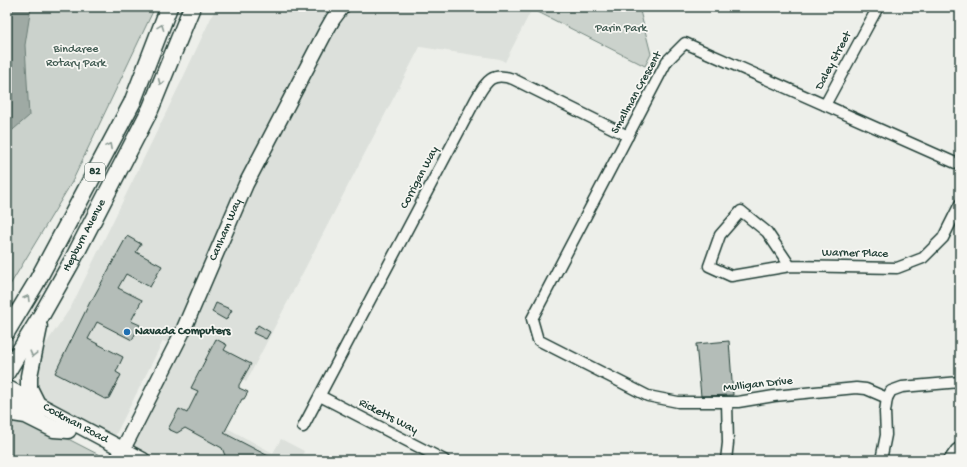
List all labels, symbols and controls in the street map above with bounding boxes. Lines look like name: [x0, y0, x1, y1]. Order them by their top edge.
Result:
park label: Parin Park: [594, 22, 648, 36]
one-way arrow: [156, 24, 164, 31]
street label: Daley Street: [812, 28, 856, 93]
park label: Bindaree Rotary Park: [46, 43, 108, 71]
street label: Smallman Crescent: [609, 48, 666, 137]
one-way arrow: [158, 78, 166, 85]
one-way arrow: [104, 143, 112, 150]
street label: Corrigan Way: [398, 144, 442, 212]
road number: 82: [85, 163, 105, 181]
street label: Hepburn Avenue: [60, 196, 110, 275]
street label: Canham Way: [207, 197, 246, 263]
street label: Warner Place: [822, 246, 889, 262]
one-way arrow: [23, 295, 30, 302]
place label: Navada Computers: [135, 325, 231, 339]
marker: Navada Computers: [122, 327, 132, 337]
one-way arrow: [30, 351, 38, 357]
street label: Mulligan Drive: [722, 374, 794, 396]
street label: Ricketts Way: [356, 396, 420, 438]
street label: Cockman Road: [40, 401, 111, 447]

